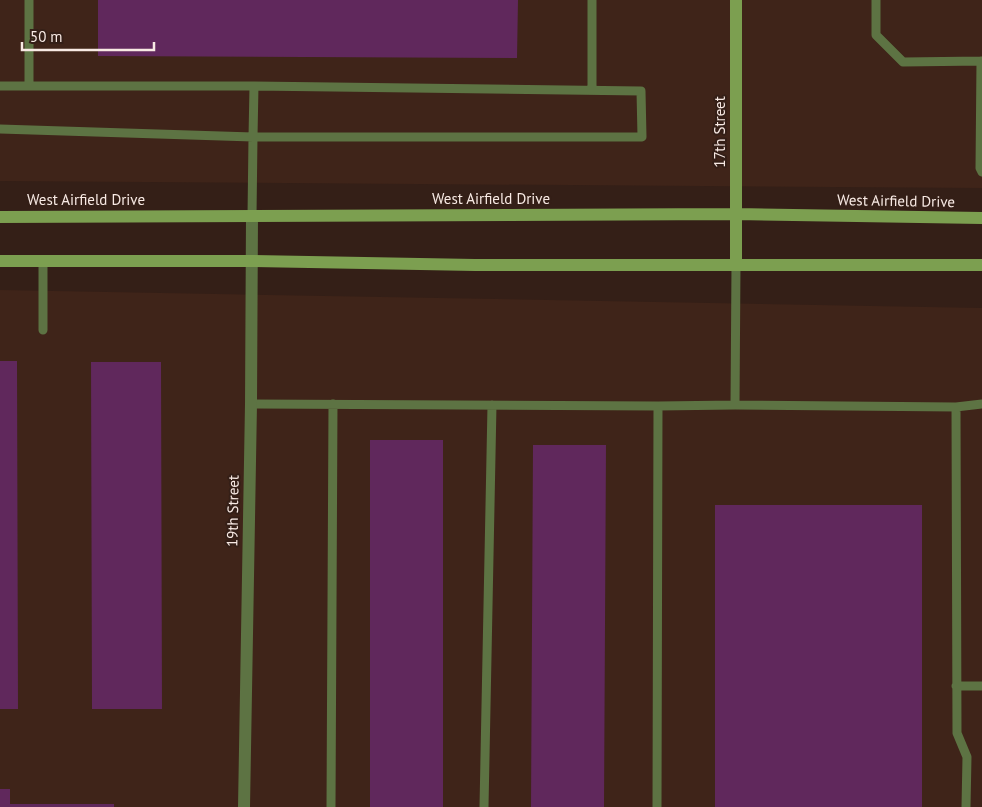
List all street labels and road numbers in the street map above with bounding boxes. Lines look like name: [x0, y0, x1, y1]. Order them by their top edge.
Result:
street label: 17th Street: [710, 96, 729, 168]
street label: West Airfield Drive: [432, 189, 550, 208]
street label: West Airfield Drive: [27, 190, 145, 209]
street label: West Airfield Drive: [837, 190, 955, 211]
street label: 19th Street: [222, 475, 243, 547]

